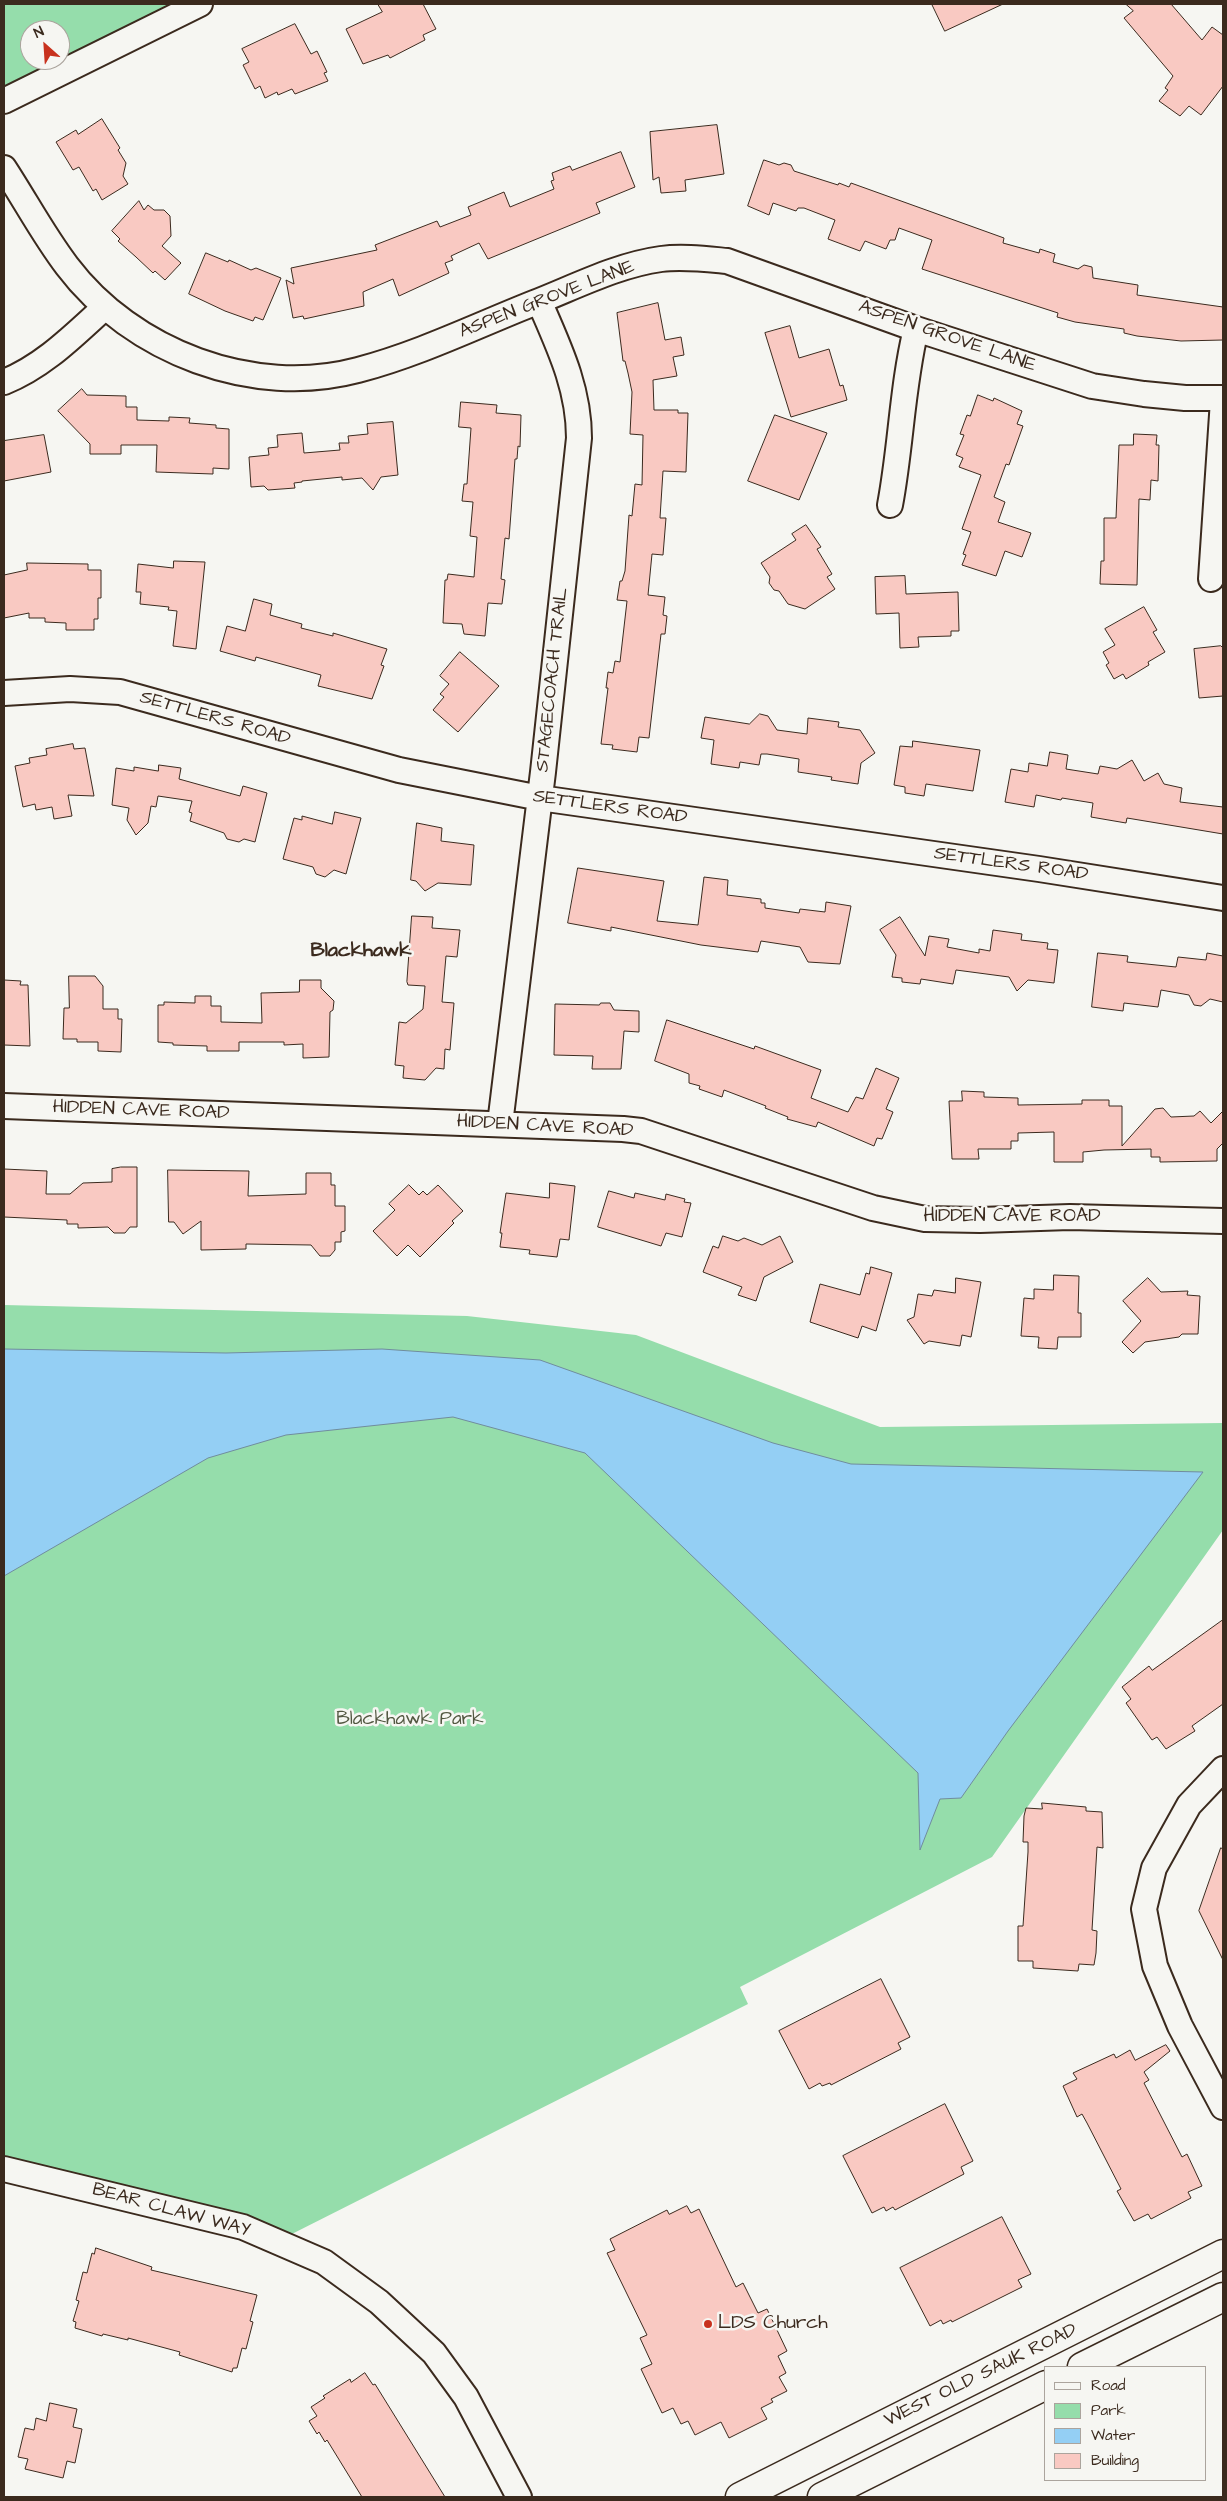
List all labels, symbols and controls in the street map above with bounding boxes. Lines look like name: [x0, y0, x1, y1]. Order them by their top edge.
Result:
north arrow: [20, 20, 70, 70]
text: N: [31, 22, 47, 43]
street label: ASPEN GROVE LANE: [456, 256, 638, 344]
street label: ASPEN GROVE LANE: [855, 296, 1039, 378]
street label: STAGECOACH TRAIL: [532, 587, 574, 773]
street label: SETTLERS ROAD: [137, 687, 293, 751]
street label: SETTLERS ROAD: [531, 786, 689, 830]
street label: SETTLERS ROAD: [932, 843, 1090, 887]
district label: Blackhawk: [310, 940, 412, 964]
street label: HIDDEN CAVE ROAD: [52, 1097, 230, 1125]
street label: HIDDEN CAVE ROAD: [456, 1111, 634, 1143]
street label: HIDDEN CAVE ROAD: [924, 1206, 1100, 1228]
park label: Blackhawk Park: [336, 1709, 484, 1731]
street label: BEAR CLAW WAY: [90, 2179, 252, 2243]
place label: LDS Church: [718, 2313, 828, 2335]
marker: LDS Church: [702, 2318, 714, 2330]
street label: WEST OLD SAUK ROAD: [881, 2319, 1081, 2433]
legend: [1044, 2366, 1207, 2481]
text: Road: [1091, 2375, 1125, 2396]
text: Park: [1091, 2400, 1126, 2421]
text: Water: [1091, 2425, 1135, 2446]
text: Building: [1091, 2450, 1139, 2471]

